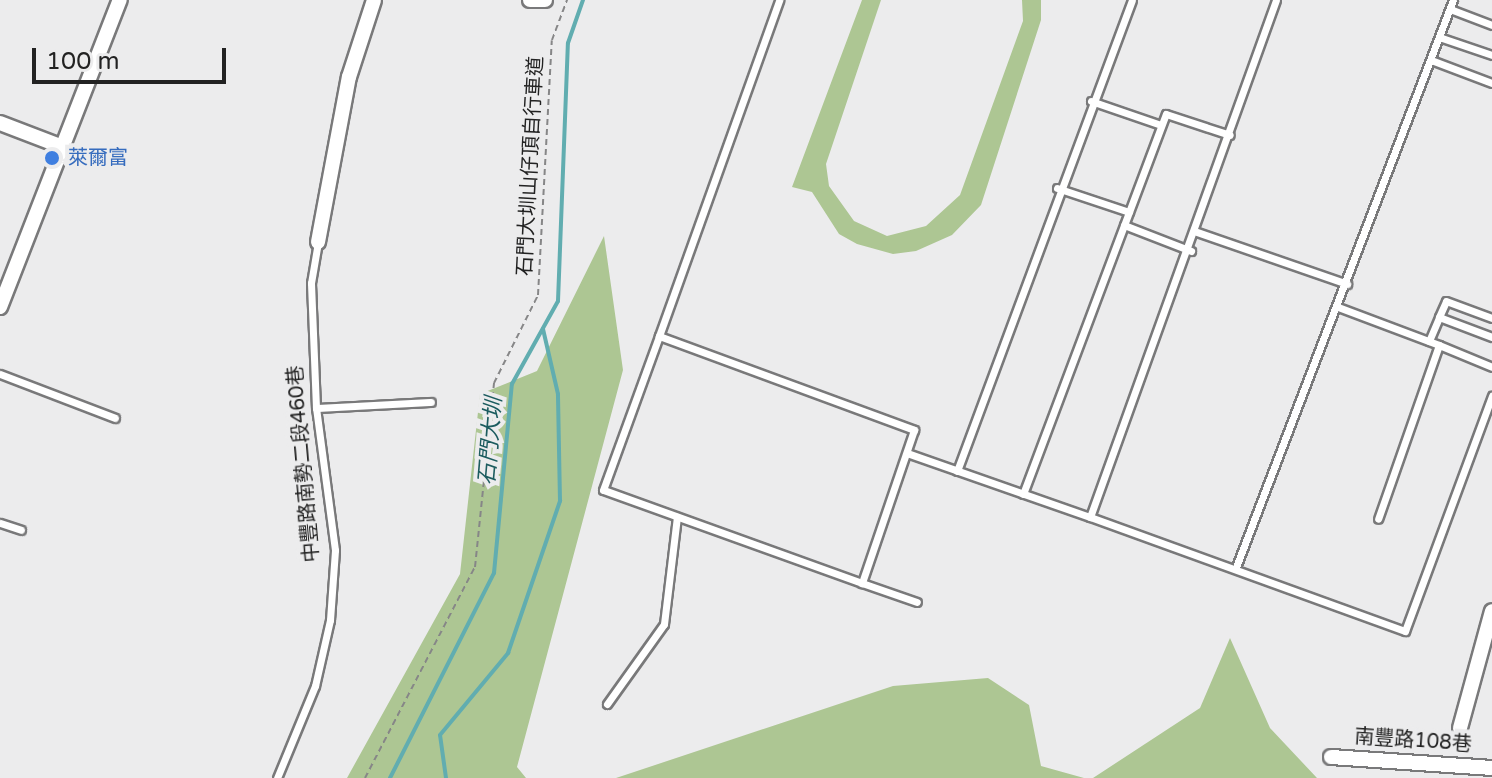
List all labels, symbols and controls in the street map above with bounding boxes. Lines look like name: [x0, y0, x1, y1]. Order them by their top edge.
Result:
scale bar: [36, 32, 230, 82]
text: 100 m: [46, 47, 120, 76]
street label: 石門大圳山仔頂自行車道: [513, 56, 549, 276]
place label: 萊爾富: [68, 146, 128, 170]
marker: 萊爾富: [43, 149, 61, 167]
street label: 中豐路南勢二段460巷: [283, 364, 325, 564]
water label: 石門大圳: [474, 396, 508, 486]
street label: 南豐路108巷: [1353, 725, 1473, 757]

